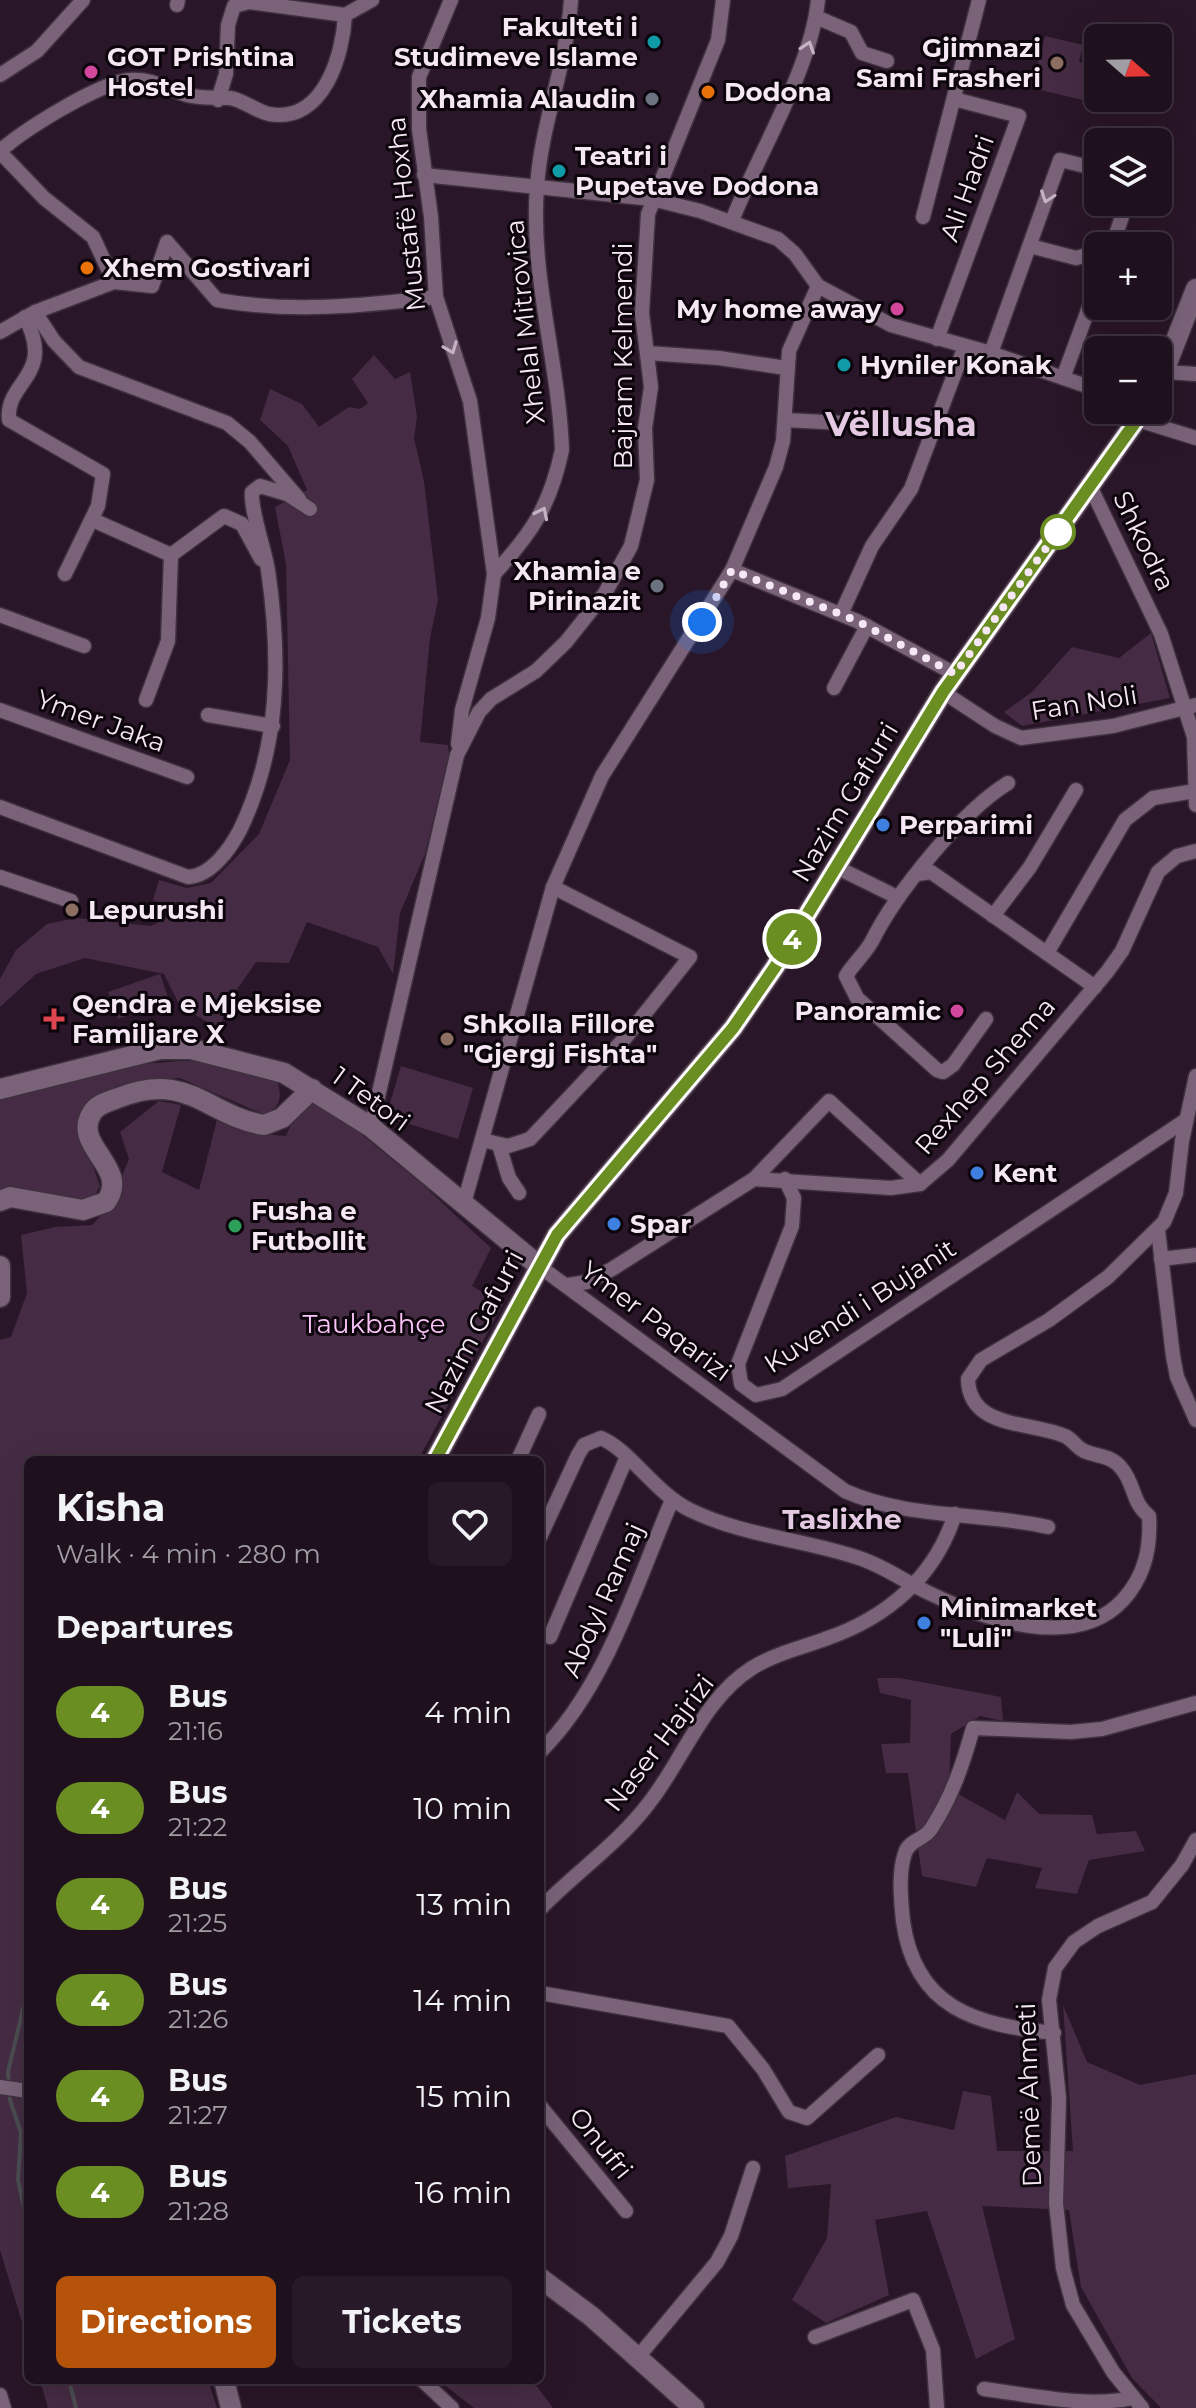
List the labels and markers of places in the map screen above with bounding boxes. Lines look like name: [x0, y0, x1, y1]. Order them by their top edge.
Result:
place label: Fakulteti i Studimeve Islame: [394, 11, 638, 73]
place label: Gjimnazi Sami Frasheri: [856, 32, 1041, 94]
marker: Fakulteti i Studimeve Islame: [645, 33, 663, 51]
place label: GOT Prishtina Hostel: [107, 41, 295, 103]
marker: Gjimnazi Sami Frasheri: [1048, 54, 1066, 72]
marker: GOT Prishtina Hostel: [82, 63, 100, 81]
place label: Dodona: [724, 76, 832, 108]
place label: Xhamia Alaudin: [419, 83, 636, 115]
marker: Dodona: [699, 83, 717, 101]
marker: Xhamia Alaudin: [643, 90, 661, 108]
place label: Teatri i Pupetave Dodona: [575, 140, 819, 202]
marker: Teatri i Pupetave Dodona: [550, 162, 568, 180]
place label: Xhem Gostivari: [103, 252, 311, 284]
marker: Xhem Gostivari: [78, 259, 96, 277]
place label: My home away: [676, 293, 881, 325]
marker: My home away: [888, 300, 906, 318]
place label: Hyniler Konak: [860, 349, 1053, 381]
marker: Hyniler Konak: [835, 356, 853, 374]
unlabelled marker: [1041, 515, 1075, 549]
place label: Xhamia e Pirinazit: [514, 555, 641, 617]
marker: Xhamia e Pirinazit: [648, 577, 666, 595]
place label: Perparimi: [899, 809, 1033, 841]
marker: Perparimi: [874, 816, 892, 834]
place label: Lepurushi: [88, 894, 224, 926]
marker: Lepurushi: [63, 901, 81, 919]
place label: Qendra e Mjeksise Familjare X: [72, 988, 322, 1050]
place label: Panoramic: [795, 995, 941, 1027]
marker: Panoramic: [948, 1002, 966, 1020]
marker: Qendra e Mjeksise Familjare X: [43, 1008, 65, 1030]
place label: Shkolla Fillore "Gjergj Fishta": [463, 1008, 657, 1070]
marker: Shkolla Fillore "Gjergj Fishta": [438, 1030, 456, 1048]
place label: Kent: [993, 1157, 1057, 1189]
marker: Kent: [968, 1164, 986, 1182]
place label: Fusha e Futbollit: [251, 1195, 366, 1257]
place label: Spar: [630, 1208, 692, 1240]
marker: Spar: [605, 1215, 623, 1233]
marker: Fusha e Futbollit: [226, 1217, 244, 1235]
place label: Minimarket "Luli": [940, 1592, 1097, 1654]
marker: Minimarket "Luli": [915, 1614, 933, 1632]

